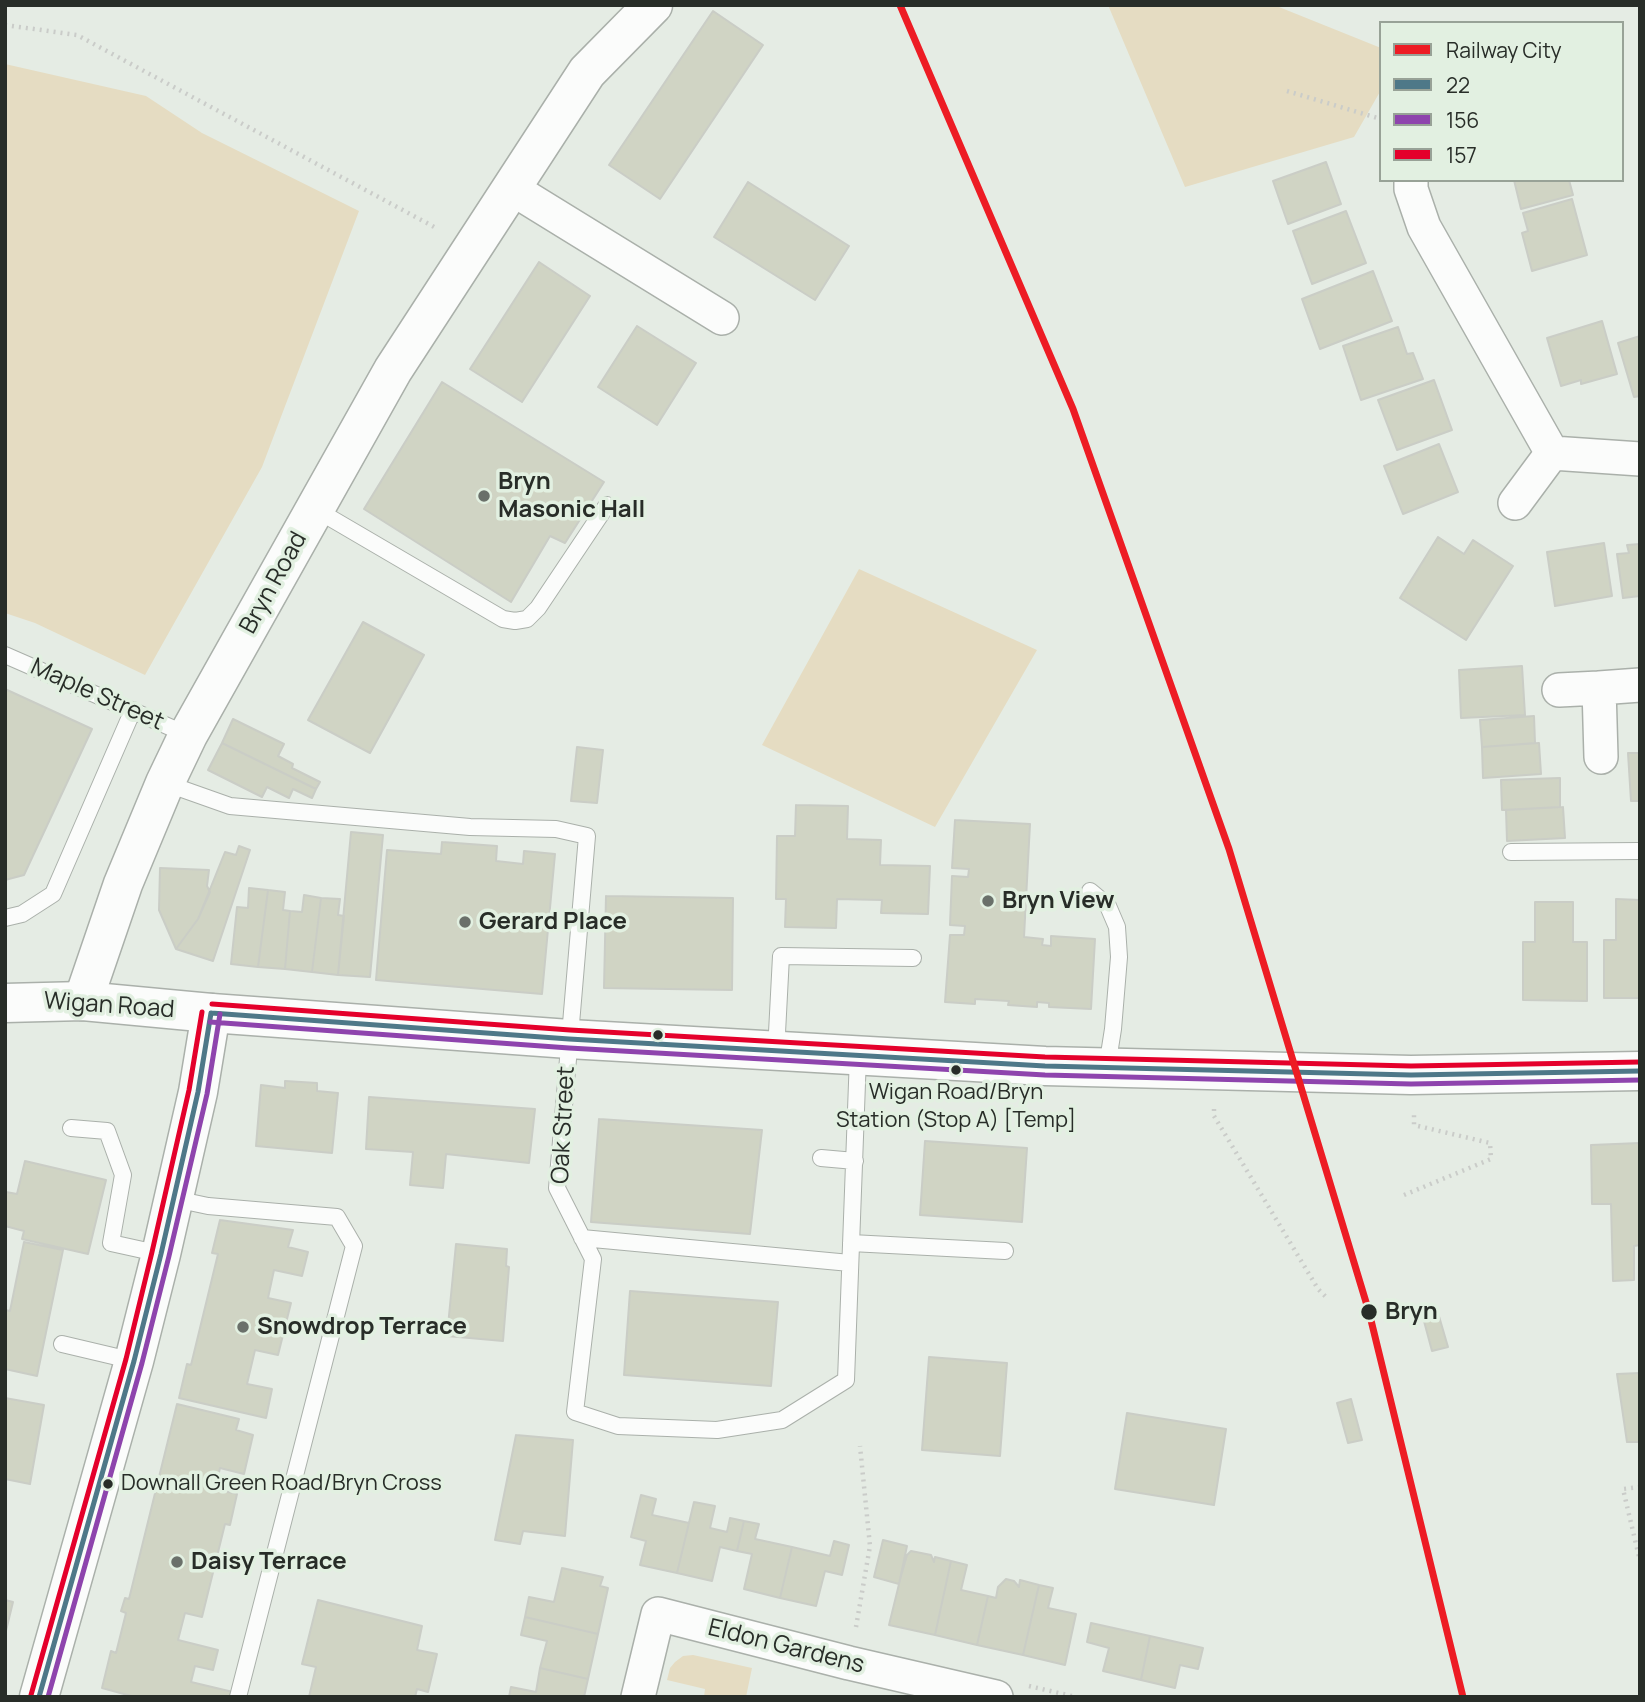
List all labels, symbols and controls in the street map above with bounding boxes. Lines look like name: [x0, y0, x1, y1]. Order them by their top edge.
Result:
legend: [1379, 21, 1624, 182]
text: Railway City: [1446, 36, 1562, 64]
text: 22: [1446, 71, 1470, 99]
text: 156: [1446, 106, 1479, 134]
text: 157: [1446, 141, 1477, 169]
place label: Bryn Masonic Hall: [498, 468, 645, 524]
marker: Bryn Masonic Hall: [476, 488, 492, 504]
street label: Bryn Road: [234, 527, 314, 639]
street label: Maple Street: [26, 653, 168, 737]
place label: Bryn View: [1002, 887, 1114, 915]
marker: Bryn View: [980, 893, 996, 909]
place label: Gerard Place: [479, 908, 627, 936]
marker: Gerard Place: [457, 914, 473, 930]
street label: Wigan Road: [43, 987, 175, 1025]
unlabelled marker: [651, 1028, 665, 1042]
marker: Wigan Road/Bryn Station (Stop A) [Temp]: [949, 1063, 963, 1077]
street label: Oak Street: [547, 1065, 581, 1185]
place label: Wigan Road/Bryn Station (Stop A) [Temp]: [836, 1080, 1076, 1132]
place label: Bryn: [1385, 1298, 1438, 1326]
marker: Bryn: [1359, 1302, 1379, 1322]
place label: Snowdrop Terrace: [257, 1313, 467, 1341]
marker: Snowdrop Terrace: [235, 1319, 251, 1335]
place label: Downall Green Road/Bryn Cross: [121, 1471, 442, 1497]
marker: Downall Green Road/Bryn Cross: [101, 1477, 115, 1491]
place label: Daisy Terrace: [191, 1548, 347, 1576]
marker: Daisy Terrace: [169, 1554, 185, 1570]
street label: Eldon Gardens: [705, 1614, 867, 1680]

